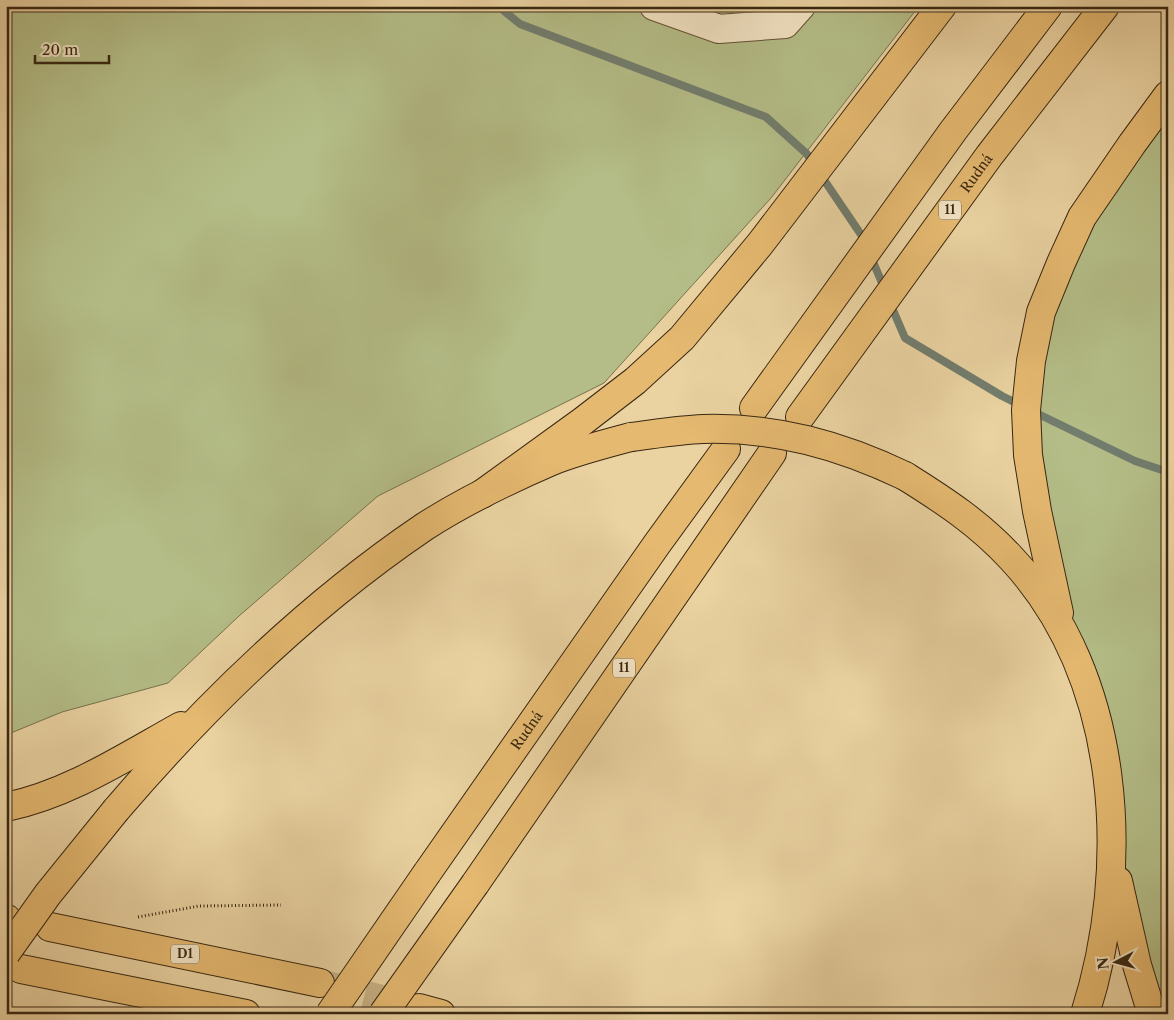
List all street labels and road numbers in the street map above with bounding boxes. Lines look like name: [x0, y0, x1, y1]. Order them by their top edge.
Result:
street label: Rudná: [956, 150, 997, 196]
road number: 11: [939, 200, 961, 220]
road number: 11: [613, 658, 635, 678]
street label: Rudná: [507, 707, 547, 753]
road number: D1: [171, 944, 199, 964]

